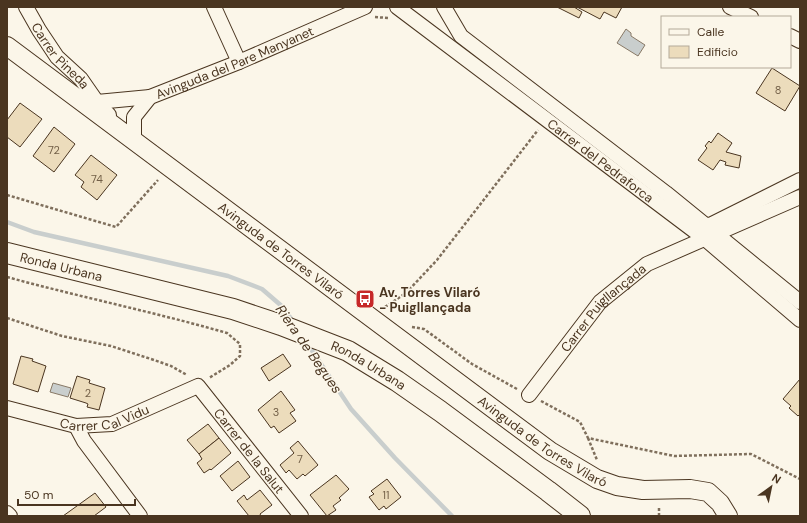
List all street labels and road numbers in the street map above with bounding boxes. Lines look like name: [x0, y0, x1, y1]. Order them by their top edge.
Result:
street label: Carrer Pineda: [27, 20, 93, 92]
street label: Avinguda del Pare Manyanet: [153, 22, 316, 103]
street label: Carrer del Pedraforca: [544, 115, 657, 206]
street label: Avinguda de Torres Vilaró: [215, 198, 347, 303]
street label: Ronda Urbana: [18, 249, 104, 285]
street label: Carrer Puigllançada: [557, 260, 650, 356]
street label: Ronda Urbana: [328, 337, 409, 394]
street label: Avinguda de Torres Vilaró: [474, 392, 610, 491]
street label: Carrer Cal Vidu: [58, 401, 152, 435]
street label: Carrer de la Salut: [210, 405, 288, 497]

